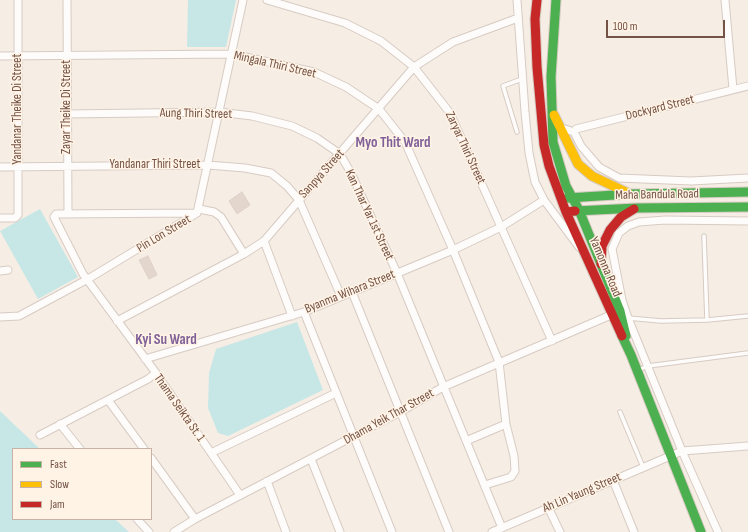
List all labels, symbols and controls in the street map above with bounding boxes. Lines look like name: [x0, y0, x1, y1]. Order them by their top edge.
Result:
scale bar: [608, 12, 727, 38]
text: 100 m: [613, 19, 638, 34]
street label: Mingala Thiri Street: [232, 48, 318, 82]
street label: Yandanar Theike Di Street: [10, 54, 26, 164]
street label: Zayar Theike Di Street: [59, 60, 75, 154]
street label: Dockyard Street: [624, 92, 696, 124]
street label: Aung Thiri Street: [160, 106, 232, 122]
street label: Zaryar Thiri Street: [441, 109, 489, 187]
district label: Myo Thit Ward: [355, 134, 431, 152]
street label: Sanpya Street: [296, 146, 348, 202]
street label: Yandanar Thiri Street: [109, 157, 201, 173]
street label: Kan Thar Yar 1st Street: [341, 167, 397, 263]
street label: Maha Bandula Road: [615, 186, 699, 204]
street label: Pin Lon Street: [134, 212, 194, 256]
street label: Yamonna Road: [585, 235, 625, 299]
street label: Byanma Wihara Street: [303, 267, 397, 317]
district label: Kyi Su Ward: [135, 331, 197, 349]
street label: Thama Seikta St. 1: [150, 371, 208, 445]
street label: Dhama Yeik Thar Street: [341, 386, 437, 448]
legend: [12, 448, 152, 520]
text: Fast: [50, 457, 67, 472]
street label: Ah Lin Yaung Street: [540, 469, 624, 517]
text: Slow: [50, 477, 69, 492]
text: Jam: [50, 497, 65, 512]

